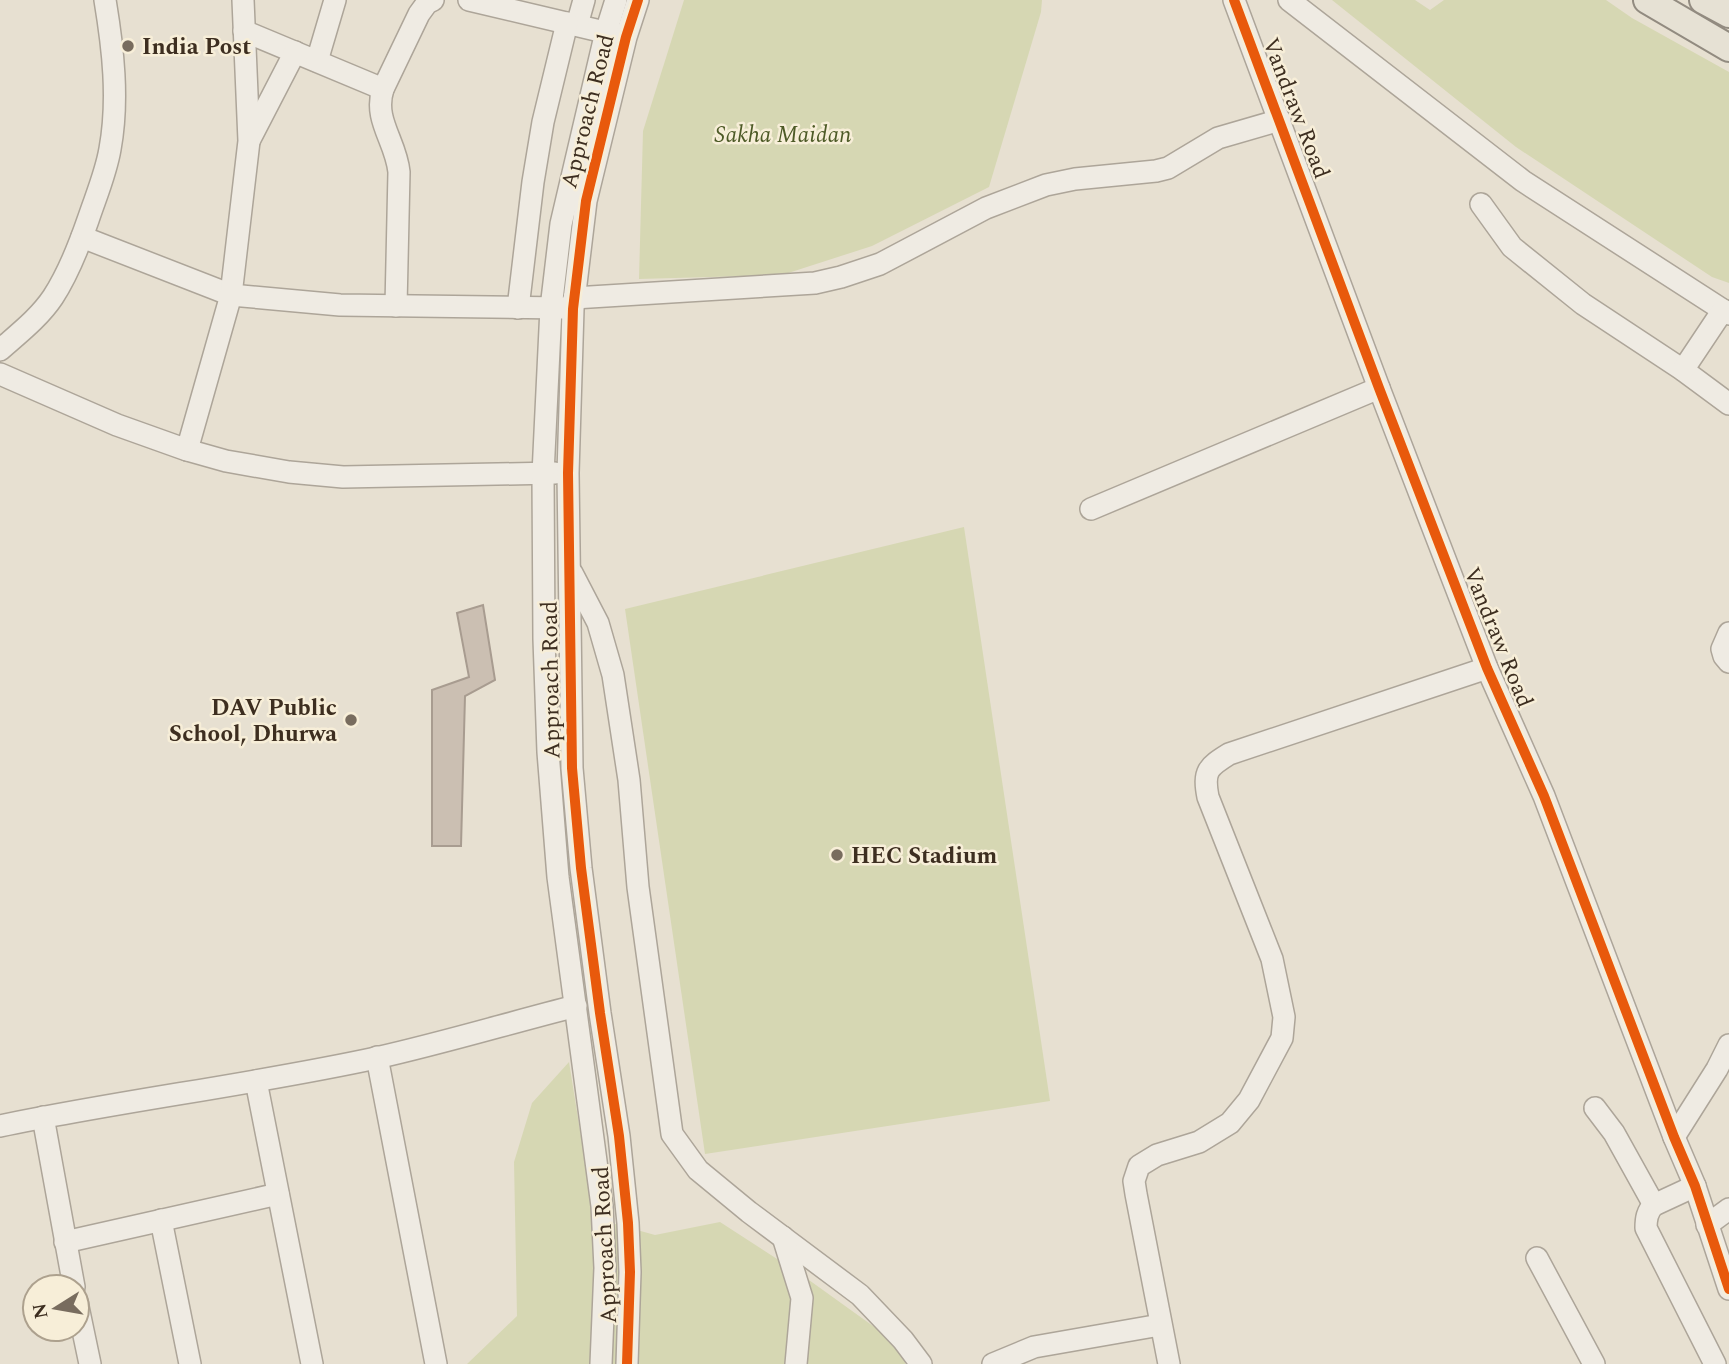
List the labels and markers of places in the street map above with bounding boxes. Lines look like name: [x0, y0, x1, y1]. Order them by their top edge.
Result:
place label: India Post: [142, 30, 251, 65]
marker: India Post: [120, 38, 136, 54]
place label: DAV Public School, Dhurwa: [169, 691, 337, 752]
marker: DAV Public School, Dhurwa: [343, 712, 359, 728]
place label: HEC Stadium: [851, 839, 998, 874]
marker: HEC Stadium: [829, 847, 845, 863]

